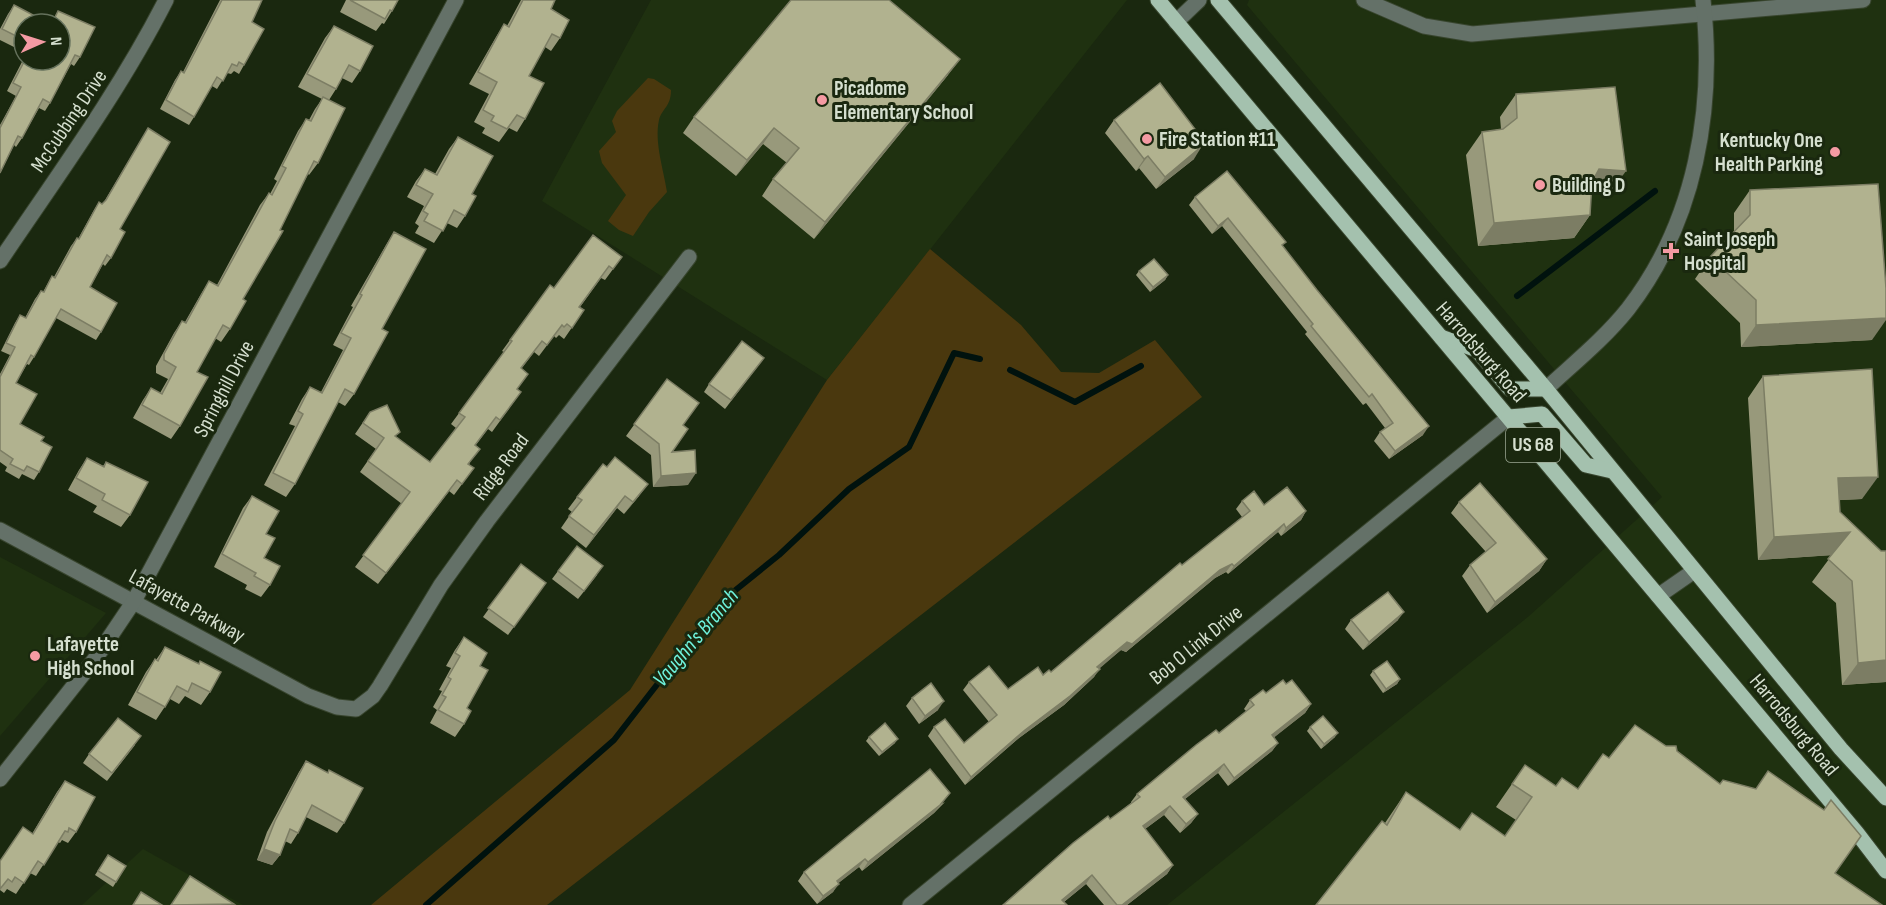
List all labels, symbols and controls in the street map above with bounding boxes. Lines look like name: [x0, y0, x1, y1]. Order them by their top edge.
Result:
north arrow: [12, 12, 72, 72]
text: N: [46, 37, 65, 46]
street label: McCubbing Drive: [26, 65, 112, 177]
place label: Picadome Elementary School: [834, 76, 973, 125]
marker: Picadome Elementary School: [815, 93, 829, 107]
place label: Fire Station #11: [1159, 127, 1275, 152]
place label: Kentucky One Health Parking: [1715, 128, 1823, 177]
marker: Fire Station #11: [1140, 132, 1154, 146]
marker: Kentucky One Health Parking: [1828, 145, 1842, 159]
place label: Building D: [1552, 173, 1626, 198]
marker: Building D: [1533, 178, 1547, 192]
place label: Saint Joseph Hospital: [1684, 227, 1775, 276]
marker: Saint Joseph Hospital: [1662, 242, 1680, 260]
street label: Harrodsburg Road: [1431, 297, 1531, 407]
street label: Springhill Drive: [188, 336, 260, 442]
road number: US 68: [1506, 428, 1560, 462]
street label: Ridge Road: [468, 429, 534, 505]
street label: Lafayette Parkway: [125, 564, 249, 648]
water label: Vaughn's Branch: [647, 583, 745, 693]
street label: Bob O Link Drive: [1144, 600, 1248, 690]
place label: Lafayette High School: [47, 632, 134, 681]
marker: Lafayette High School: [28, 649, 42, 663]
street label: Harrodsburg Road: [1744, 669, 1844, 781]

